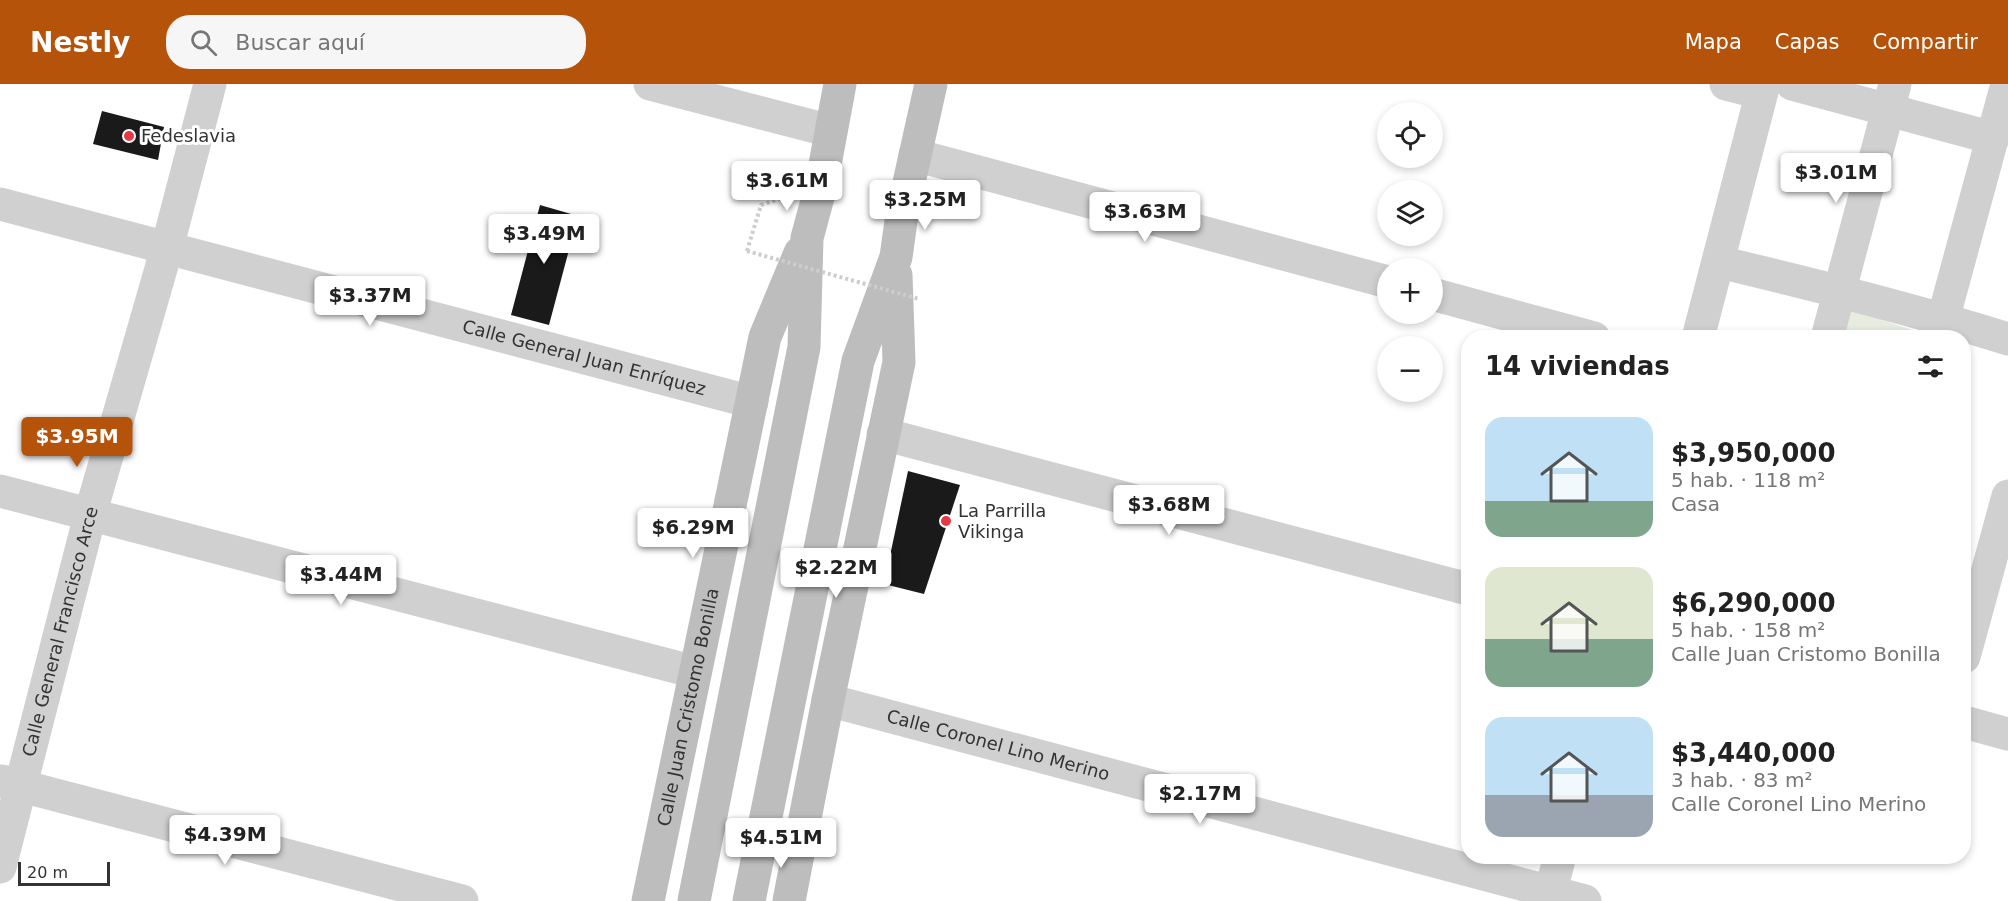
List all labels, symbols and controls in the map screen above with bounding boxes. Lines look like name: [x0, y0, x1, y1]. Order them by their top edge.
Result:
search box: [166, 15, 586, 69]
text: Nestly: [30, 26, 130, 59]
icon: search: [187, 26, 220, 59]
text: Buscar aquí: [235, 30, 365, 55]
text: Mapa: [1685, 30, 1742, 54]
text: Capas: [1775, 30, 1839, 54]
text: Compartir: [1872, 30, 1978, 54]
map controls: [1377, 102, 1443, 402]
button: locate: [1377, 102, 1443, 168]
place label: Fedeslavia: [141, 125, 236, 146]
marker: Fedeslavia: [122, 129, 136, 143]
pin: $3.01M: [1787, 153, 1885, 204]
text: $3.01M: [1794, 160, 1878, 184]
pin: $3.61M: [738, 161, 836, 212]
text: $3.61M: [745, 168, 829, 192]
pin: $3.25M: [876, 180, 974, 231]
button: layers: [1377, 180, 1443, 246]
text: $3.25M: [883, 187, 967, 211]
pin: $3.63M: [1096, 192, 1194, 243]
text: $3.63M: [1103, 199, 1187, 223]
pin: $3.49M: [495, 214, 593, 265]
text: $3.49M: [502, 221, 586, 245]
button: +: [1377, 258, 1443, 324]
pin: $3.37M: [321, 276, 419, 327]
text: $3.37M: [328, 283, 412, 307]
street label: Calle General Juan Enríquez: [460, 315, 708, 399]
button: −: [1377, 336, 1443, 402]
icon: filters: [1914, 350, 1947, 383]
text: 14 viviendas: [1485, 351, 1670, 381]
pin: $3.95M: [28, 417, 126, 468]
text: $3.95M: [35, 424, 119, 448]
text: $3,950,000: [1671, 438, 1835, 468]
icon: home: [1533, 441, 1605, 513]
text: 5 hab. · 118 m²: [1671, 468, 1825, 492]
pin: $3.68M: [1120, 485, 1218, 536]
text: $3.68M: [1127, 492, 1211, 516]
text: Casa: [1671, 492, 1720, 516]
place label: La Parrilla Vikinga: [958, 500, 1046, 542]
street label: Calle General Francisco Arce: [18, 504, 102, 759]
pin: $6.29M: [644, 508, 742, 559]
marker: La Parrilla Vikinga: [939, 514, 953, 528]
text: $6.29M: [651, 515, 735, 539]
pin: $2.22M: [787, 548, 885, 599]
pin: $3.44M: [292, 555, 390, 606]
text: $2.22M: [794, 555, 878, 579]
text: $3.44M: [299, 562, 383, 586]
street label: Calle Juan Cristomo Bonilla: [653, 586, 723, 828]
text: $6,290,000: [1671, 588, 1835, 618]
icon: home: [1533, 591, 1605, 663]
text: 5 hab. · 158 m²: [1671, 618, 1825, 642]
text: Calle Juan Cristomo Bonilla: [1671, 642, 1941, 666]
street label: Calle Coronel Lino Merino: [884, 705, 1112, 784]
text: $3,440,000: [1671, 738, 1835, 768]
icon: home: [1533, 741, 1605, 813]
text: 3 hab. · 83 m²: [1671, 768, 1812, 792]
pin: $2.17M: [1151, 774, 1249, 825]
text: $2.17M: [1158, 781, 1242, 805]
text: Calle Coronel Lino Merino: [1671, 792, 1926, 816]
pin: $4.39M: [176, 815, 274, 866]
pin: $4.51M: [732, 818, 830, 869]
text: $4.39M: [183, 822, 267, 846]
text: $4.51M: [739, 825, 823, 849]
scale bar: [18, 859, 110, 886]
text: 20 m: [27, 863, 68, 882]

